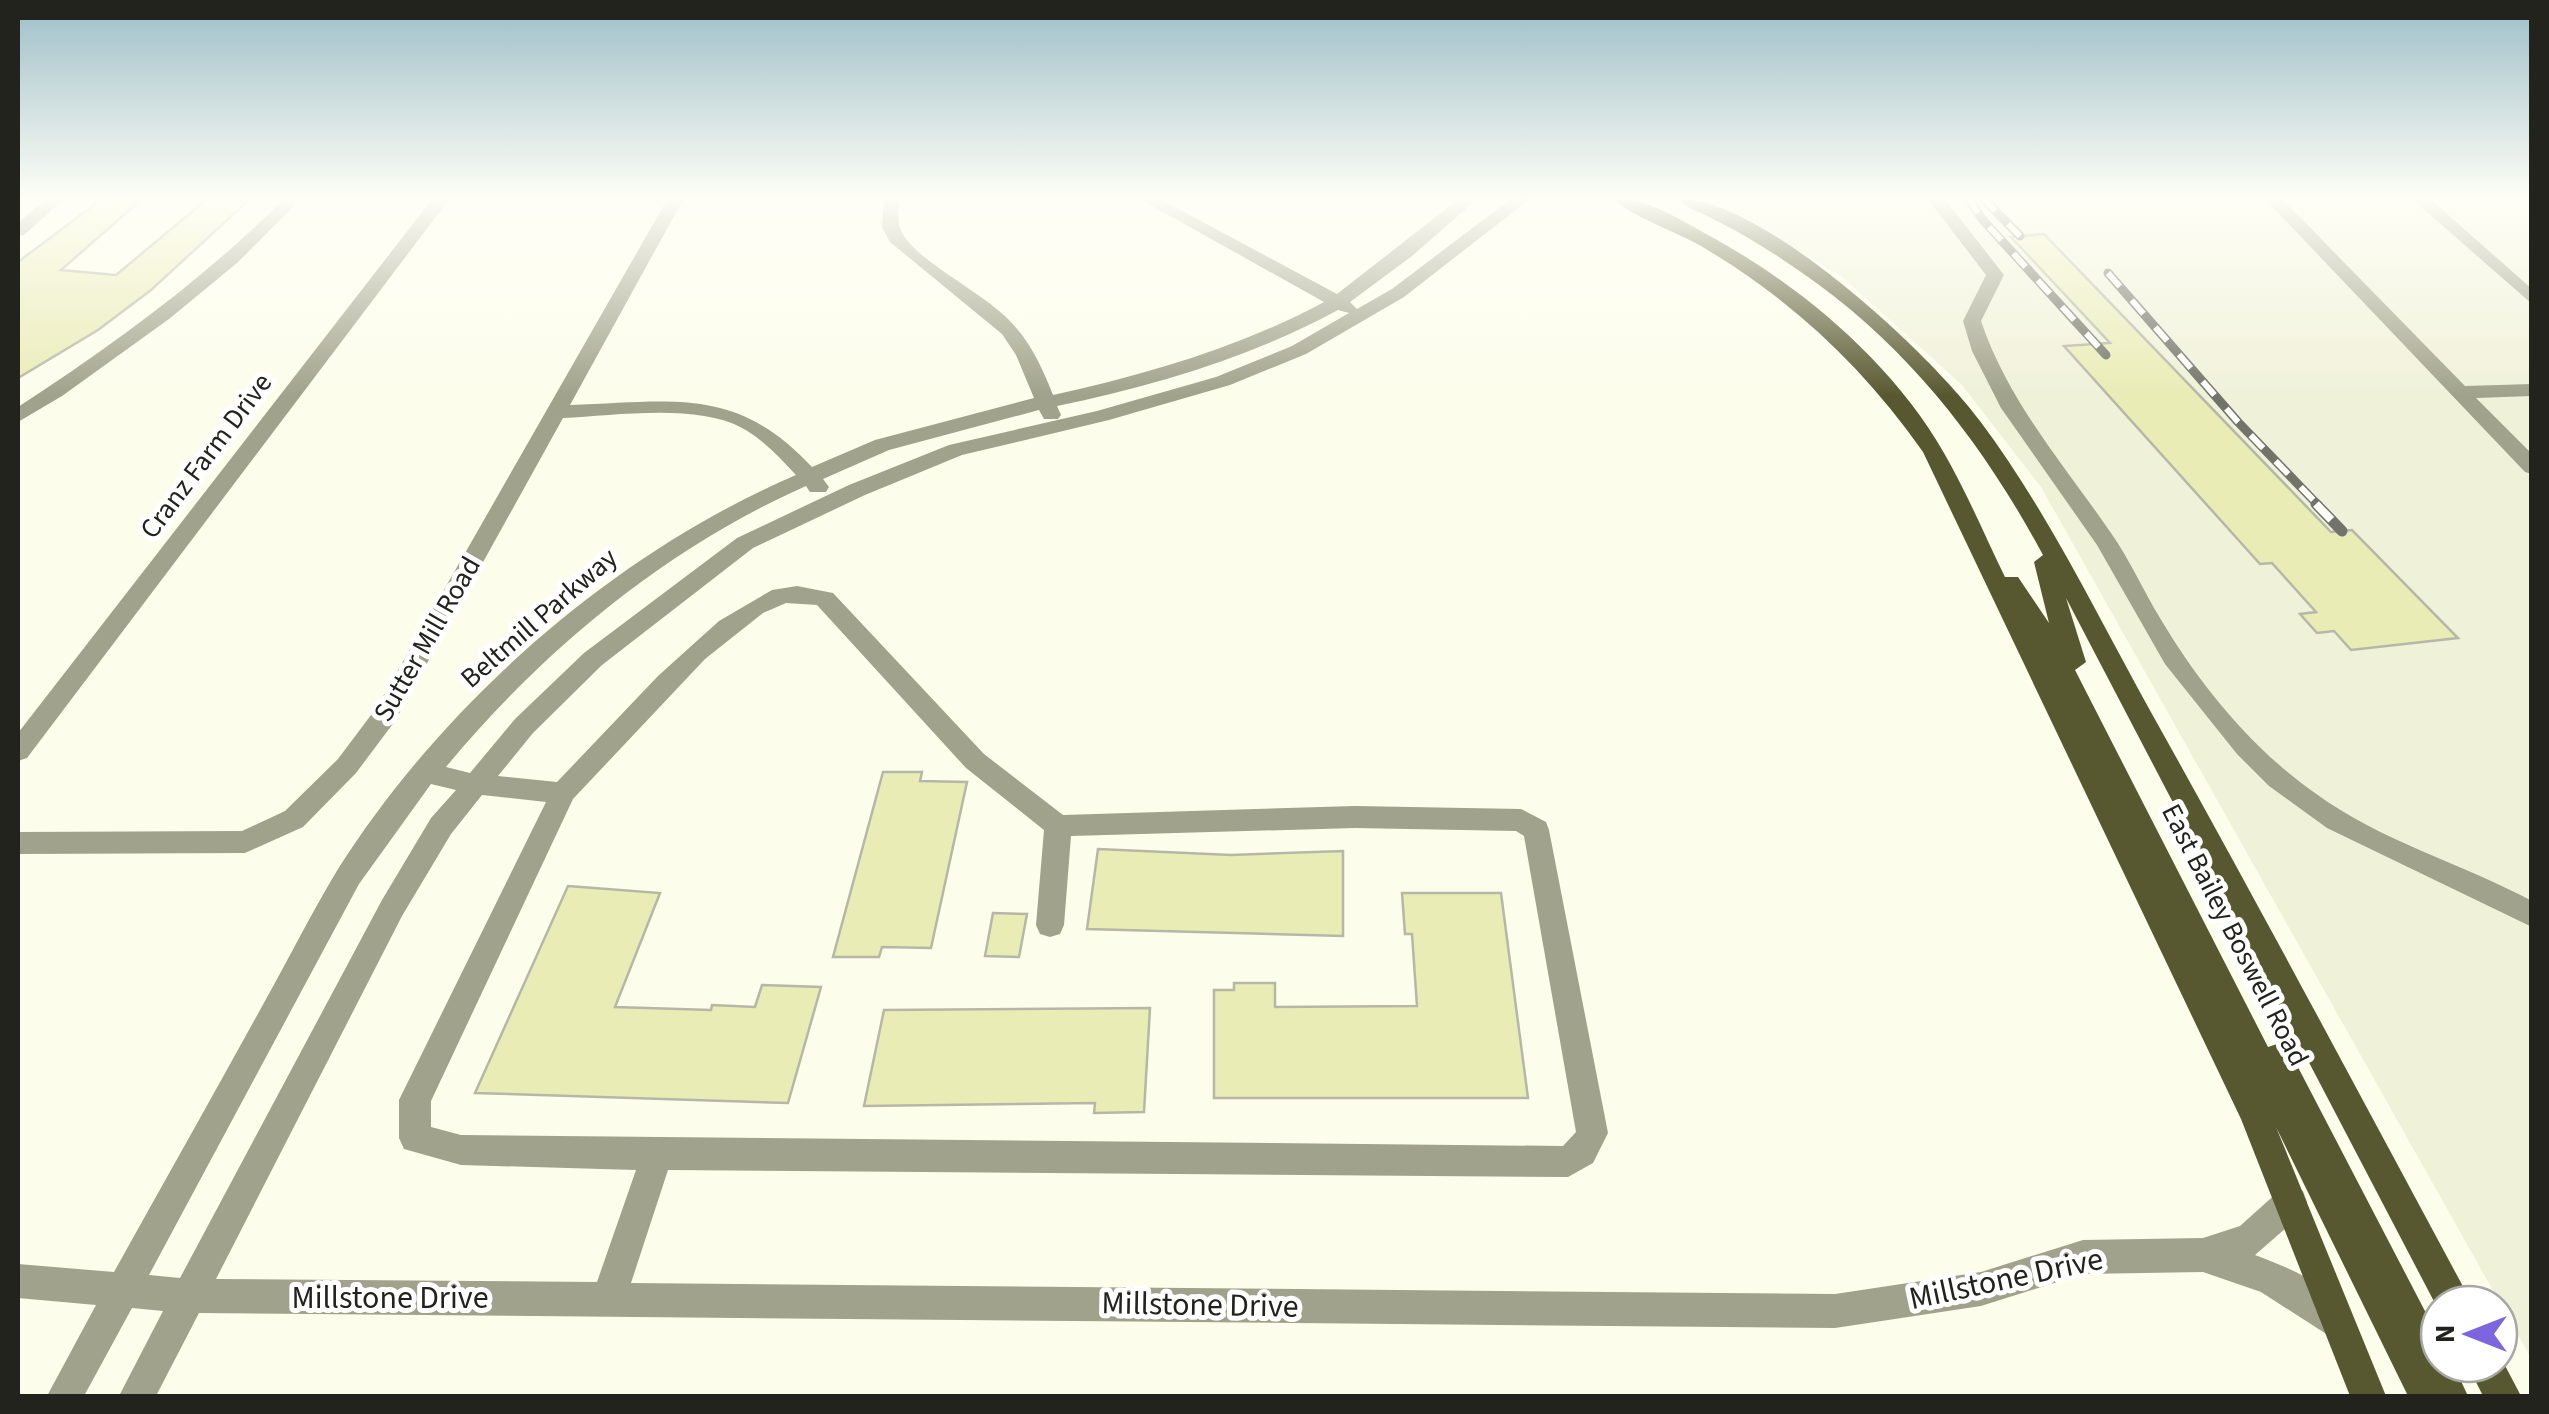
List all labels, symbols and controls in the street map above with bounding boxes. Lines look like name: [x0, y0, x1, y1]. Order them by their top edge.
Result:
street label: Cranz Farm Drive: [130, 365, 282, 547]
street label: Beltmill Parkway: [452, 539, 626, 697]
street label: Sutter Mill Road: [364, 549, 490, 729]
street label: East Bailey Boswell Road: [2151, 797, 2319, 1073]
street label: Millstone Drive: [1905, 1236, 2107, 1322]
street label: Millstone Drive: [291, 1275, 489, 1321]
street label: Millstone Drive: [1101, 1280, 1299, 1330]
north arrow: [2419, 1284, 2519, 1384]
text: N: [2425, 1325, 2465, 1343]

